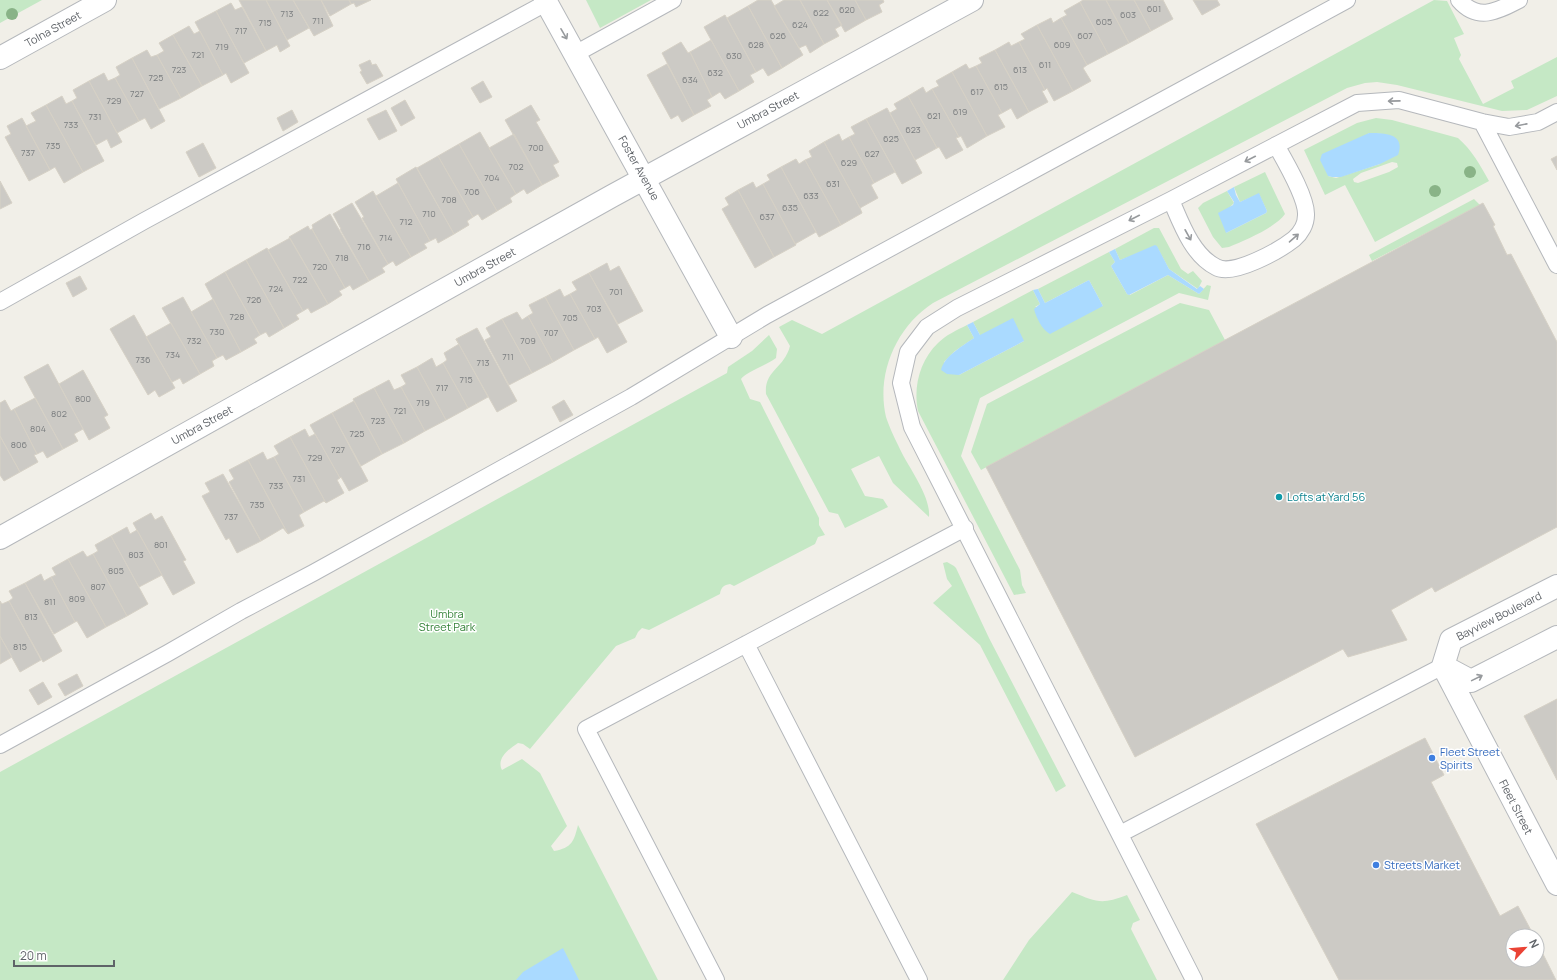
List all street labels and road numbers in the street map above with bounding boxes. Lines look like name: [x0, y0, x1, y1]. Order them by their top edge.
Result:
street label: Tolna Street: [22, 7, 83, 50]
street label: Umbra Street: [734, 87, 801, 132]
street label: Foster Avenue: [615, 133, 664, 203]
street label: Umbra Street: [451, 244, 518, 290]
street label: Umbra Street: [168, 402, 235, 448]
street label: Bayview Boulevard: [1454, 588, 1544, 643]
street label: Fleet Street: [1496, 777, 1537, 837]

